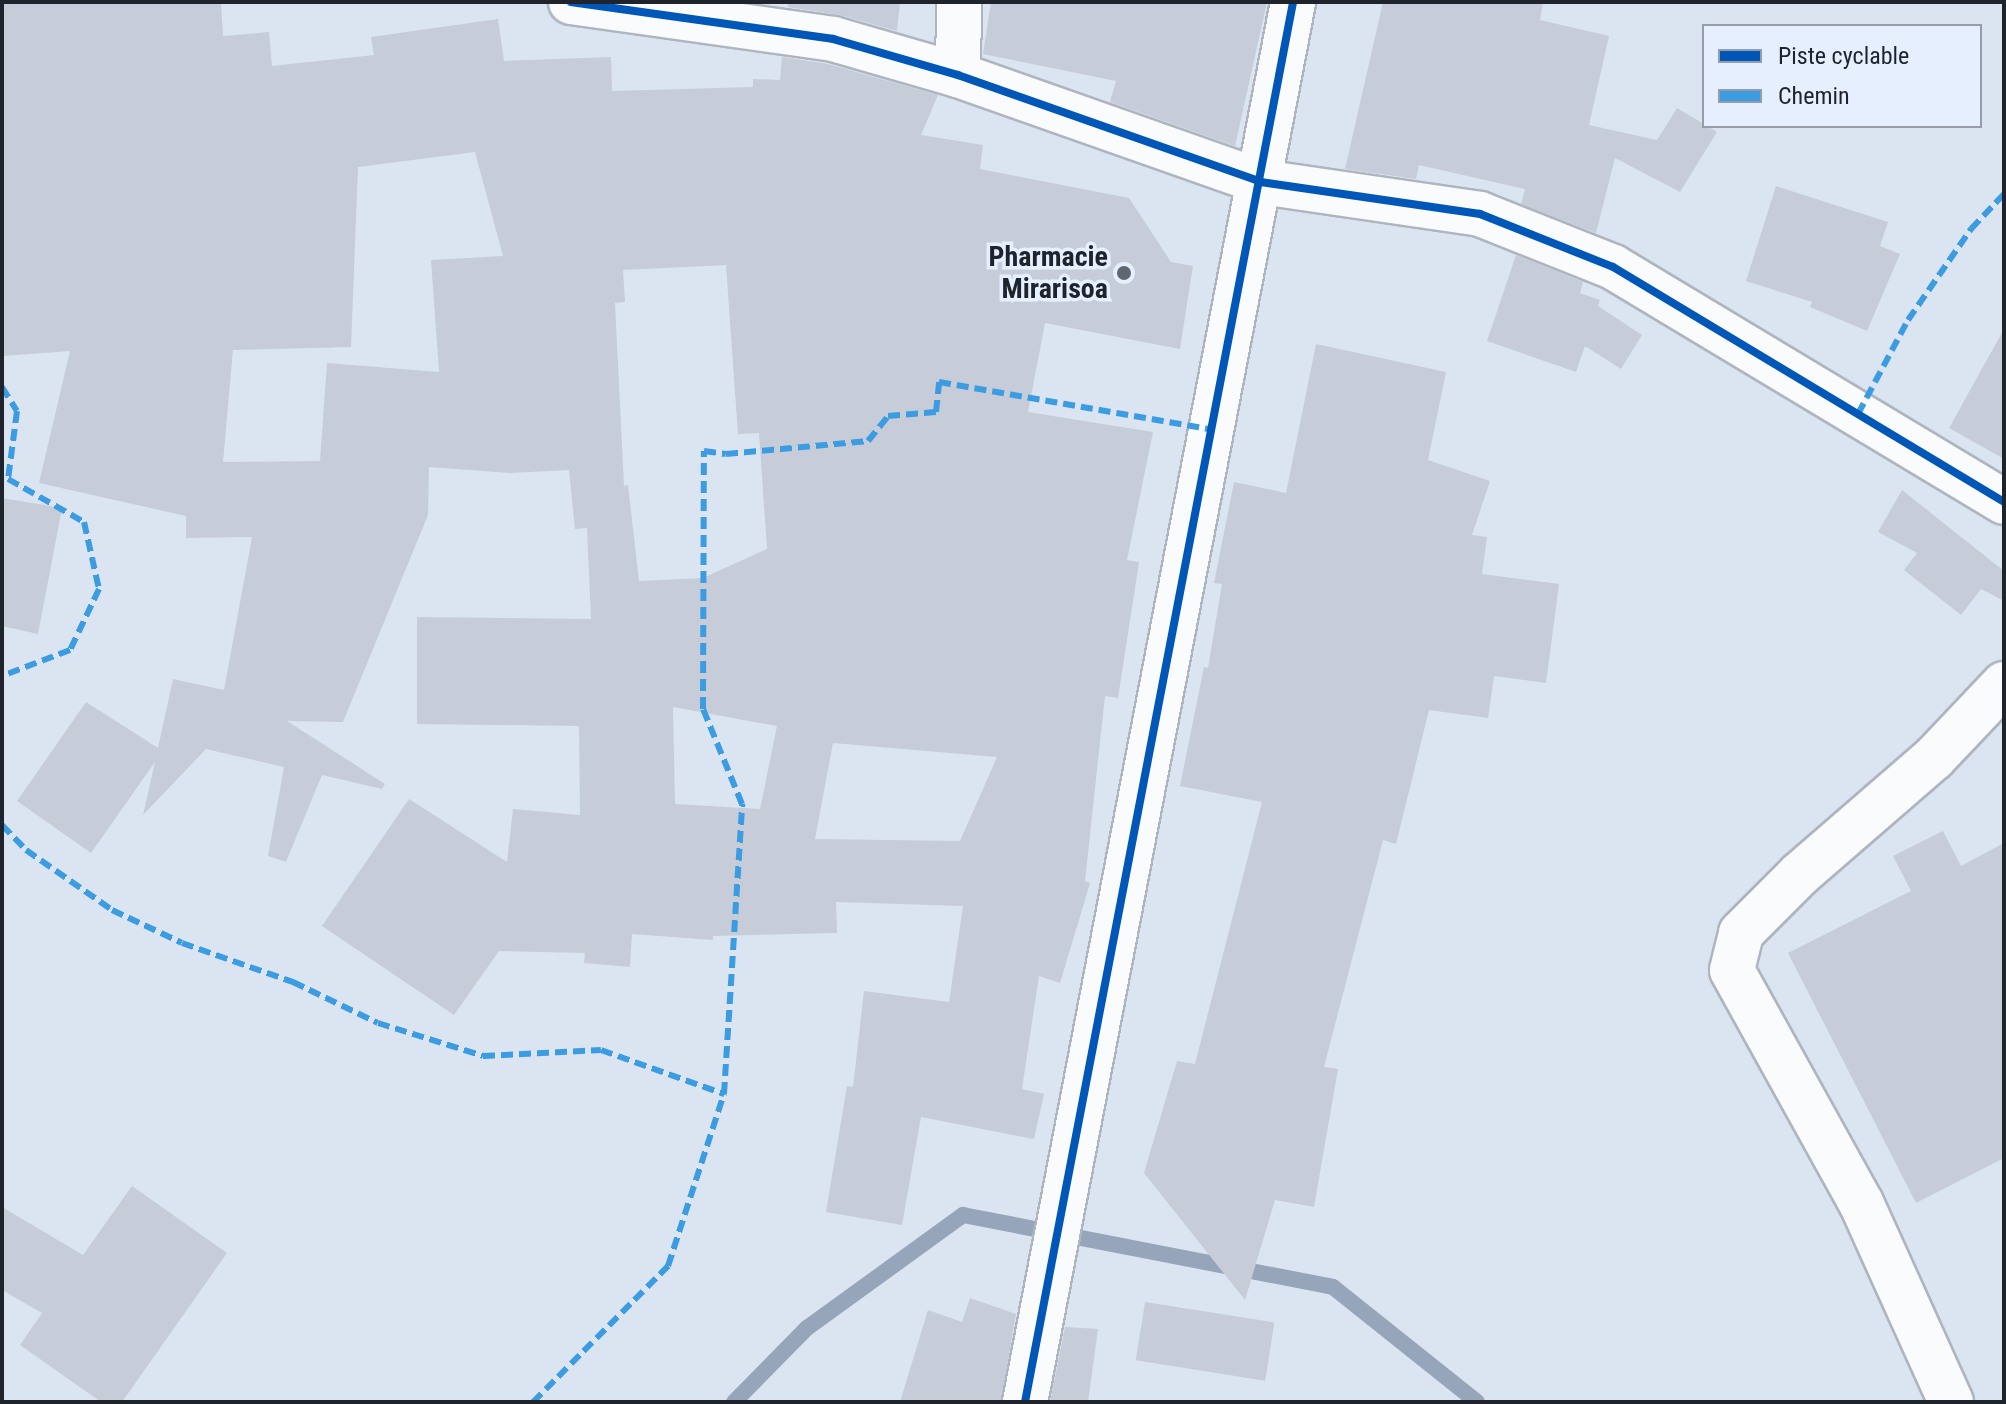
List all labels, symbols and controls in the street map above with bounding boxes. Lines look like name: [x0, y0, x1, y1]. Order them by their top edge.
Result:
legend: [1702, 24, 1982, 128]
text: Piste cyclable: [1778, 42, 1909, 70]
text: Chemin: [1778, 82, 1850, 110]
place label: Pharmacie Mirarisoa: [989, 240, 1108, 306]
marker: Pharmacie Mirarisoa: [1115, 264, 1133, 282]

